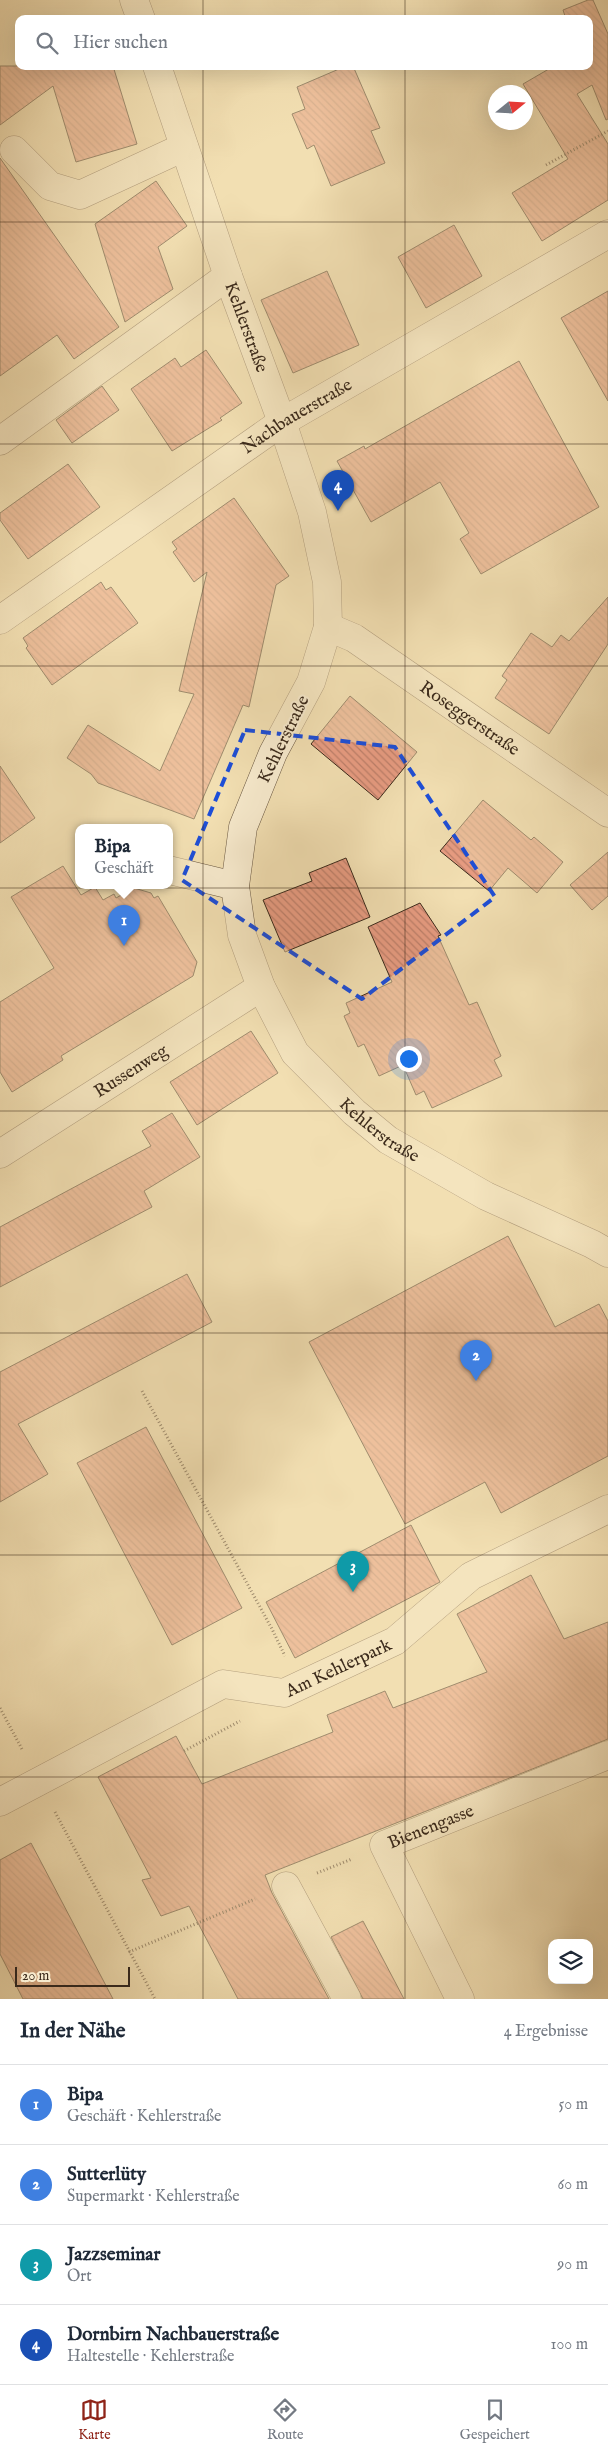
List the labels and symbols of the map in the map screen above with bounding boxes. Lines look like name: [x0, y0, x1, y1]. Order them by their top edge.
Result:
north arrow: [488, 85, 533, 130]
street label: Kehlerstraße: [218, 279, 273, 376]
street label: Nachbauerstraße: [237, 374, 357, 460]
pin: 4: [322, 470, 354, 511]
street label: Roseggerstraße: [414, 677, 524, 762]
street label: Kehlerstraße: [253, 692, 316, 787]
pin: 1: [108, 905, 140, 946]
street label: Russenweg: [90, 1040, 173, 1104]
your location: [396, 1046, 422, 1072]
street label: Kehlerstraße: [333, 1093, 423, 1168]
pin: 2: [460, 1340, 492, 1381]
pin: 3: [337, 1551, 369, 1592]
street label: Am Kehlerpark: [281, 1634, 396, 1704]
street label: Bienengasse: [385, 1800, 478, 1855]
scale bar: [15, 1964, 130, 1987]

